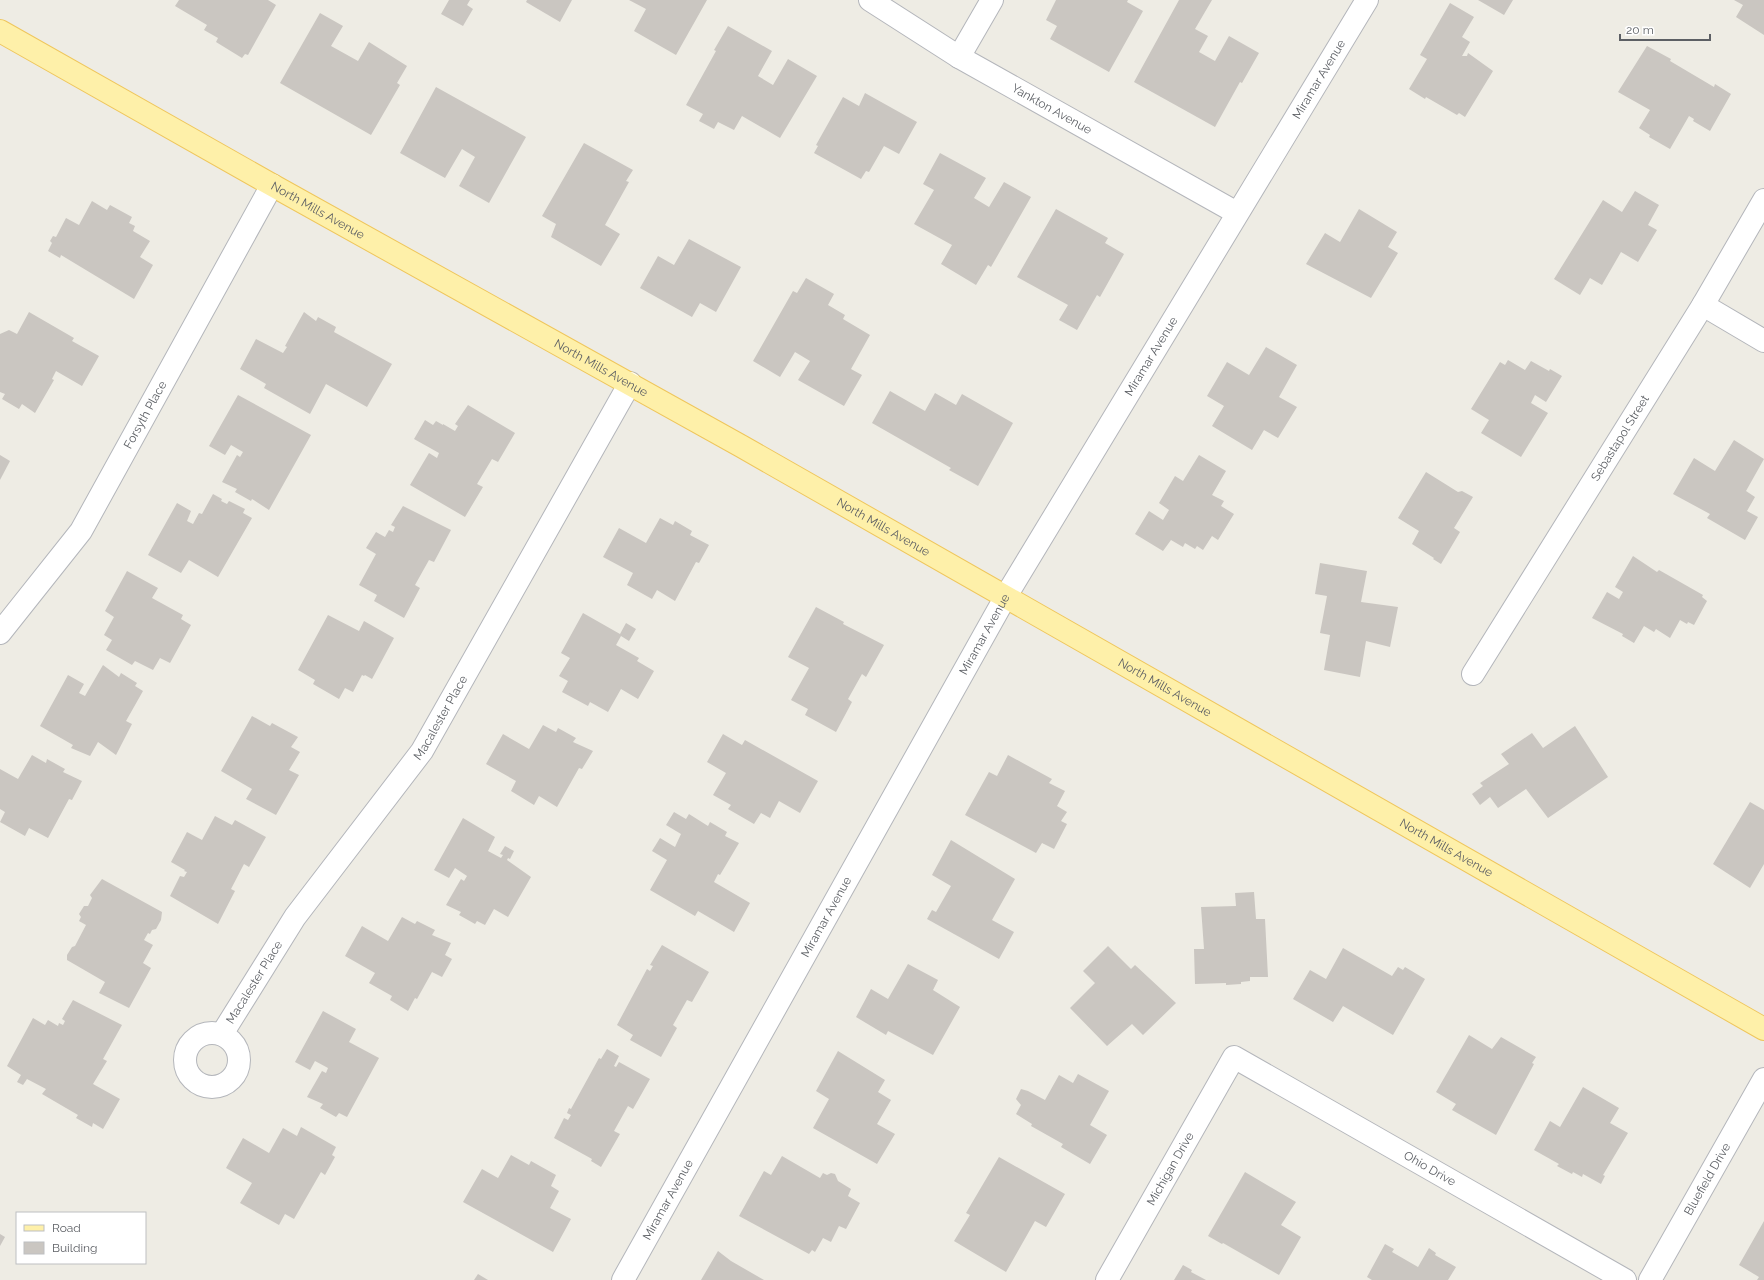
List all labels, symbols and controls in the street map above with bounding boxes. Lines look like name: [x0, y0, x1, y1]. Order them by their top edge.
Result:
scale bar: [1620, 16, 1710, 42]
text: 20 m: [1626, 23, 1654, 37]
street label: Miramar Avenue: [1290, 37, 1348, 122]
street label: Yankton Avenue: [1009, 81, 1094, 137]
street label: North Mills Avenue: [269, 179, 367, 242]
street label: Miramar Avenue: [1122, 314, 1180, 399]
street label: North Mills Avenue: [552, 336, 650, 400]
street label: Forsyth Place: [121, 378, 169, 451]
street label: Sebastapol Street: [1588, 393, 1652, 484]
street label: North Mills Avenue: [834, 495, 932, 559]
street label: Miramar Avenue: [956, 592, 1013, 677]
street label: North Mills Avenue: [1116, 655, 1214, 720]
street label: Macalester Place: [411, 673, 470, 763]
street label: North Mills Avenue: [1397, 816, 1495, 880]
street label: Miramar Avenue: [798, 874, 854, 960]
street label: Macalester Place: [223, 938, 285, 1026]
street label: Michigan Drive: [1144, 1130, 1197, 1208]
street label: Bluefield Drive: [1681, 1140, 1733, 1218]
street label: Ohio Drive: [1401, 1148, 1458, 1189]
street label: Miramar Avenue: [640, 1157, 696, 1243]
legend: [16, 1212, 146, 1264]
text: Road: [52, 1221, 81, 1235]
text: Building: [52, 1241, 98, 1255]

